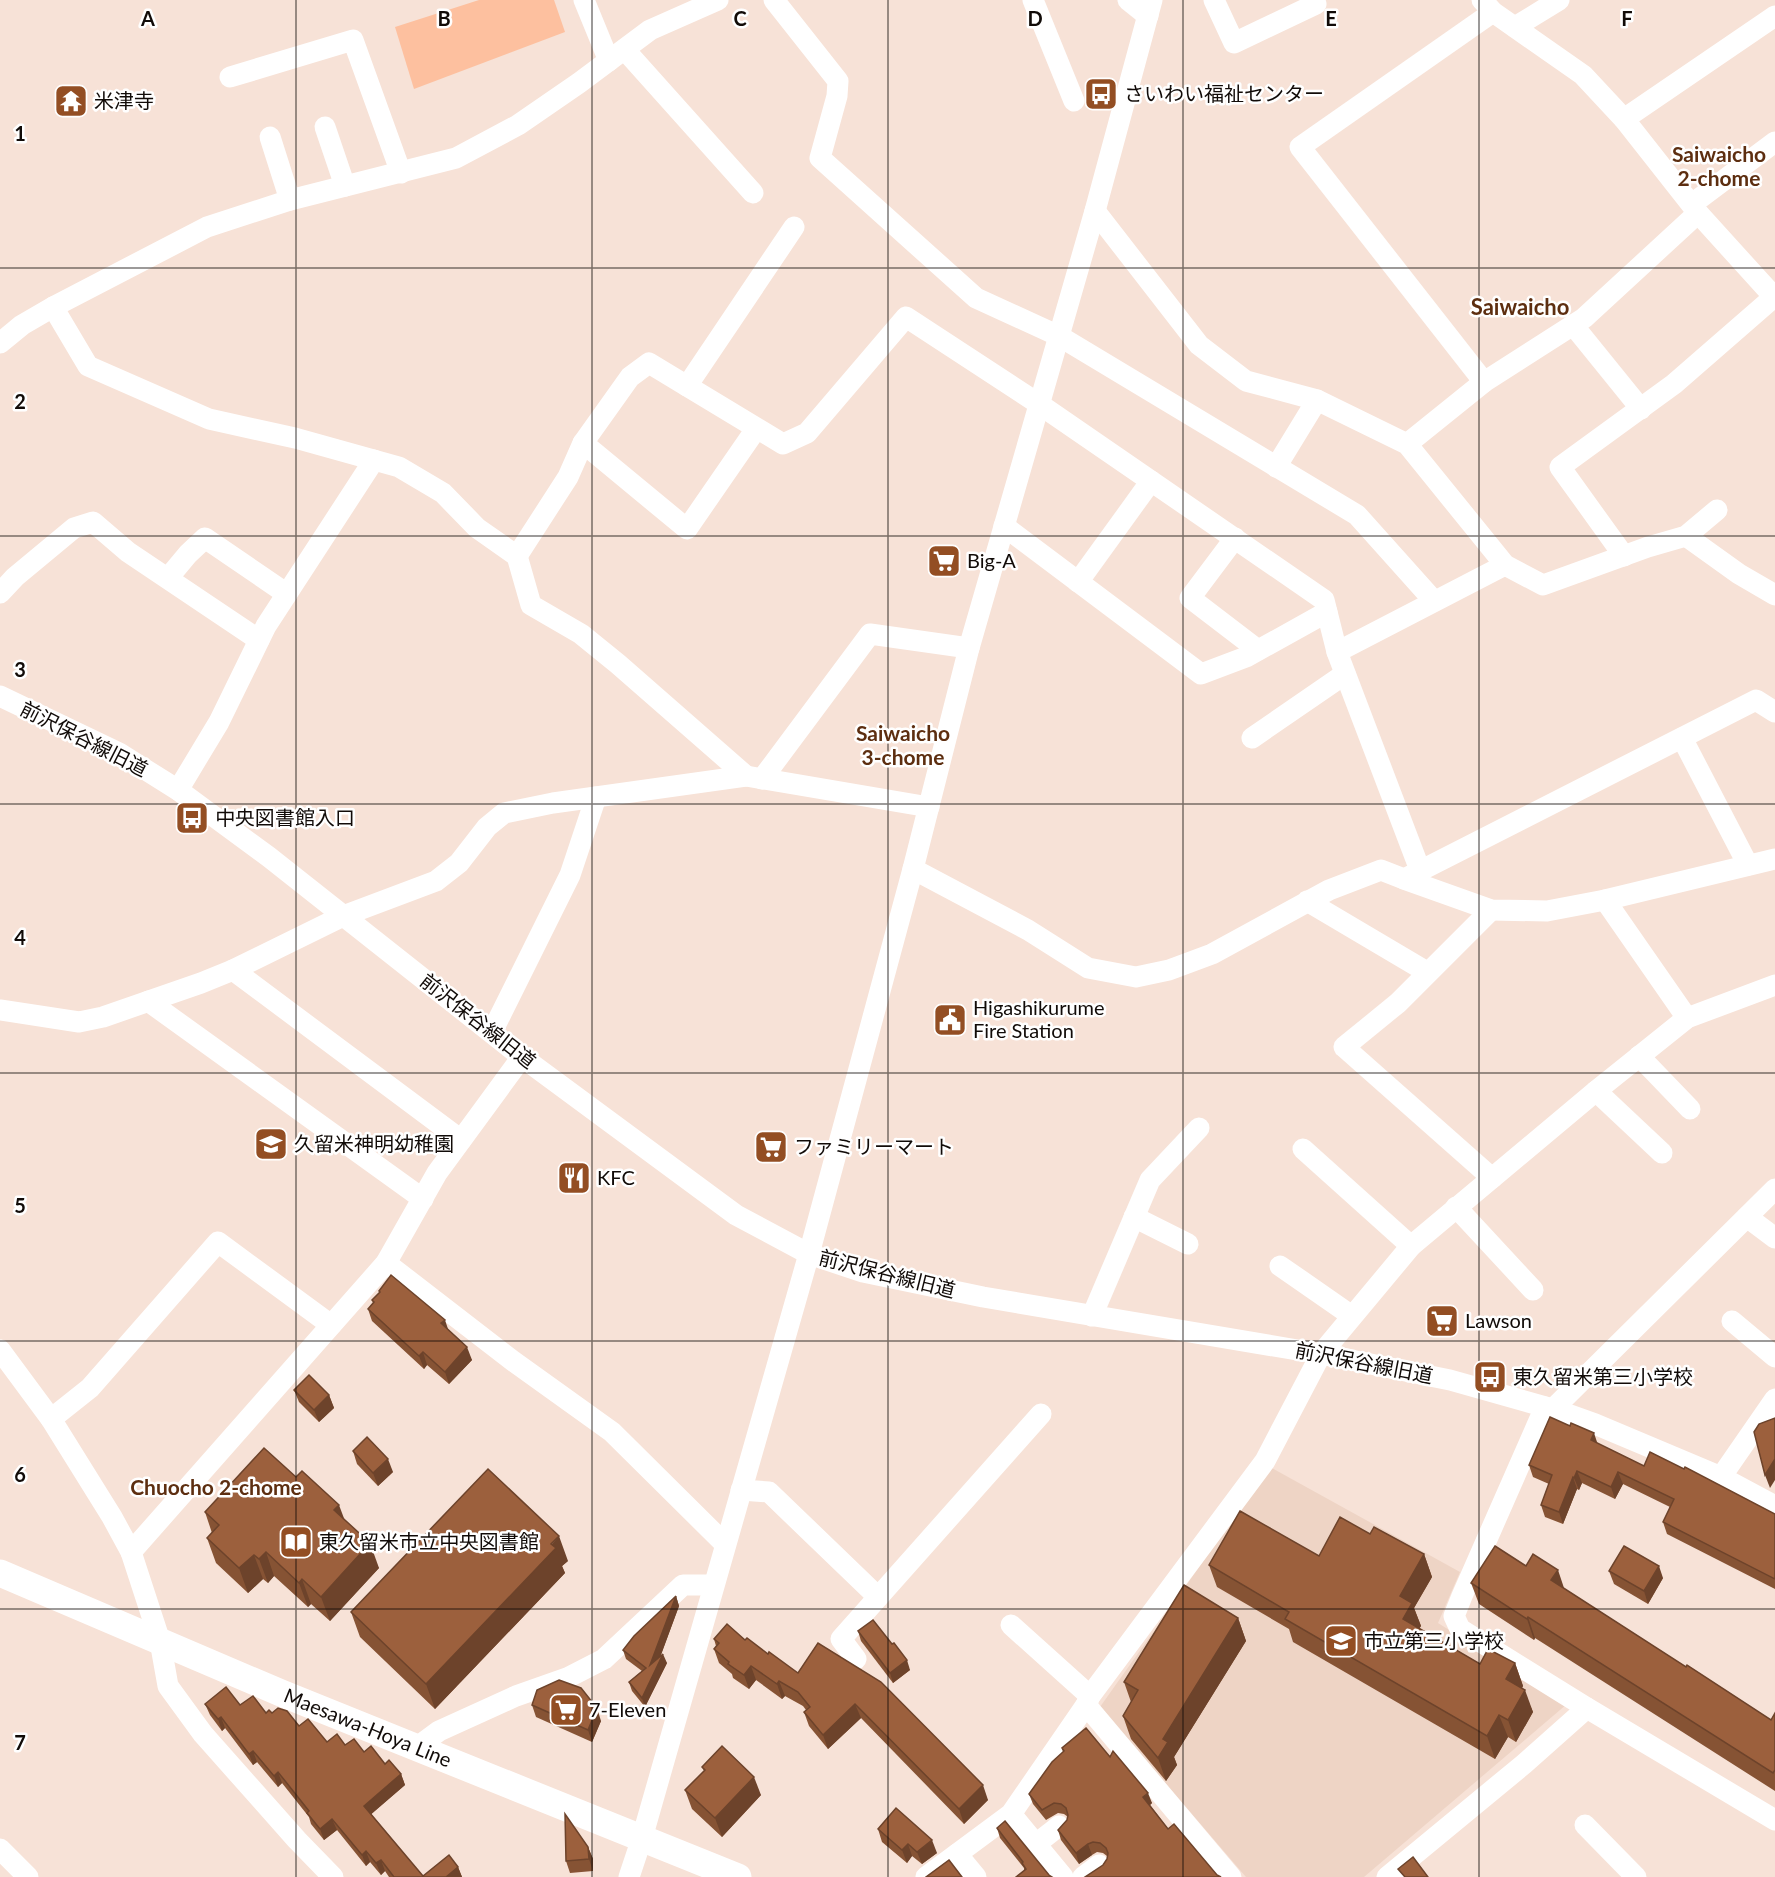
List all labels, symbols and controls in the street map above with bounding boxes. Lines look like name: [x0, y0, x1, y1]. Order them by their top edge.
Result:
text: A: [140, 6, 155, 30]
text: B: [437, 6, 451, 30]
text: C: [733, 6, 747, 30]
text: D: [1027, 6, 1043, 30]
text: E: [1325, 6, 1337, 30]
text: F: [1621, 6, 1633, 30]
bus stop icon: さいわい福祉センター: [1083, 76, 1119, 112]
place label: さいわい福祉センター: [1124, 81, 1324, 105]
temple icon: 米津寺: [53, 83, 89, 119]
place label: 米津寺: [94, 88, 154, 112]
text: 1: [14, 121, 26, 145]
district label: Saiwaicho 2-chome: [1672, 141, 1766, 190]
district label: Saiwaicho: [1471, 293, 1569, 320]
text: 2: [14, 389, 26, 413]
supermarket icon: Big-A: [926, 543, 962, 579]
place label: Big-A: [967, 548, 1016, 572]
text: 3: [14, 657, 26, 681]
street label: 前沢保谷線旧道: [17, 696, 152, 781]
district label: Saiwaicho 3-chome: [856, 720, 950, 769]
bus stop icon: 中央図書館入口: [174, 800, 210, 836]
place label: 中央図書館入口: [215, 805, 355, 829]
text: 4: [14, 925, 26, 949]
street label: 前沢保谷線旧道: [416, 968, 541, 1073]
place label: Higashikurume Fire Station: [973, 995, 1105, 1042]
public building icon: Higashikurume Fire Station: [932, 1002, 968, 1038]
school or university icon: 久留米神明幼稚園: [253, 1126, 289, 1162]
supermarket icon: ファミリーマート: [753, 1129, 789, 1165]
place label: 久留米神明幼稚園: [294, 1131, 454, 1155]
place label: ファミリーマート: [794, 1134, 954, 1158]
restaurant icon: KFC: [556, 1160, 592, 1196]
place label: KFC: [597, 1165, 635, 1189]
text: 5: [14, 1193, 26, 1217]
street label: 前沢保谷線旧道: [816, 1244, 958, 1302]
supermarket icon: Lawson: [1424, 1303, 1460, 1339]
place label: Lawson: [1465, 1308, 1532, 1332]
street label: 前沢保谷線旧道: [1293, 1337, 1435, 1387]
bus stop icon: 東久留米第三小学校: [1472, 1359, 1508, 1395]
place label: 東久留米第三小学校: [1513, 1364, 1693, 1388]
text: 6: [14, 1462, 26, 1486]
district label: Chuocho 2-chome: [130, 1474, 302, 1499]
library icon: 東久留米市立中央図書館: [278, 1524, 314, 1560]
place label: 東久留米市立中央図書館: [319, 1529, 539, 1553]
school or university icon: 市立第三小学校: [1323, 1623, 1359, 1659]
place label: 市立第三小学校: [1364, 1628, 1504, 1652]
street label: Maesawa-Hoya Line: [281, 1683, 455, 1771]
supermarket icon: 7-Eleven: [548, 1692, 584, 1728]
place label: 7-Eleven: [589, 1697, 666, 1721]
text: 7: [14, 1730, 26, 1754]

